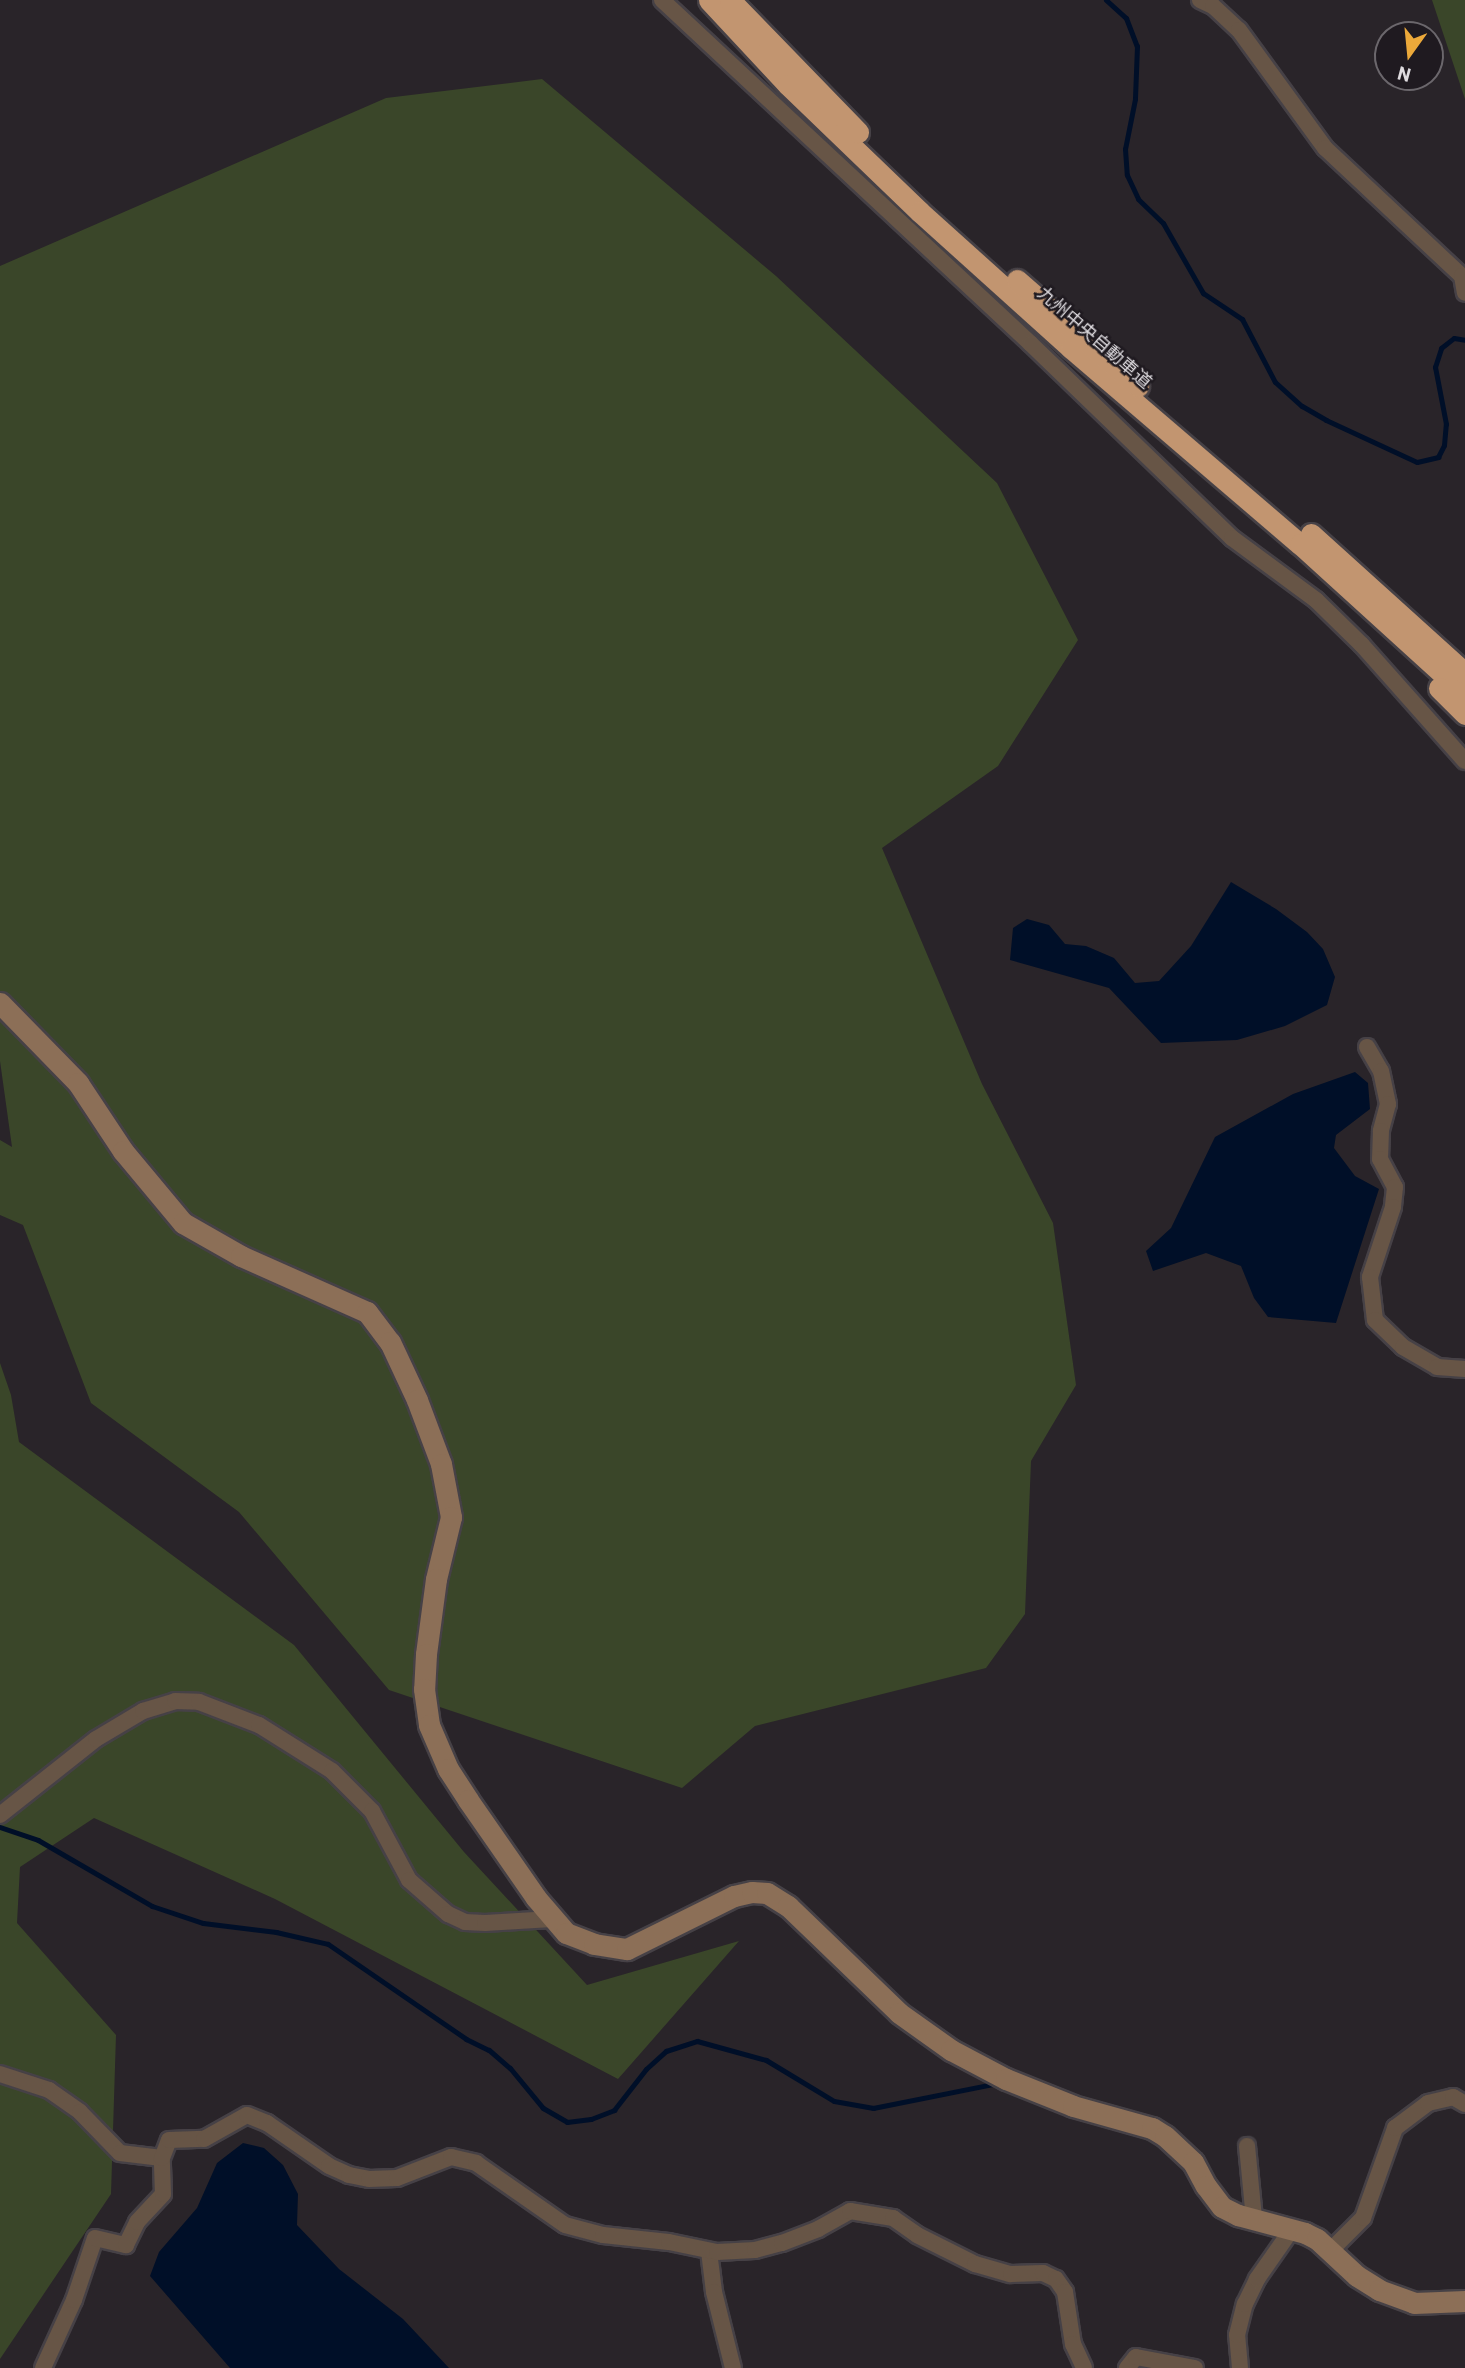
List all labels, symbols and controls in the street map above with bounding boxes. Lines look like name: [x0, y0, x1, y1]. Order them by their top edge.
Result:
north arrow: [1374, 21, 1444, 91]
text: N: [1395, 62, 1413, 88]
street label: 九州中央自動車道: [1034, 282, 1156, 392]

